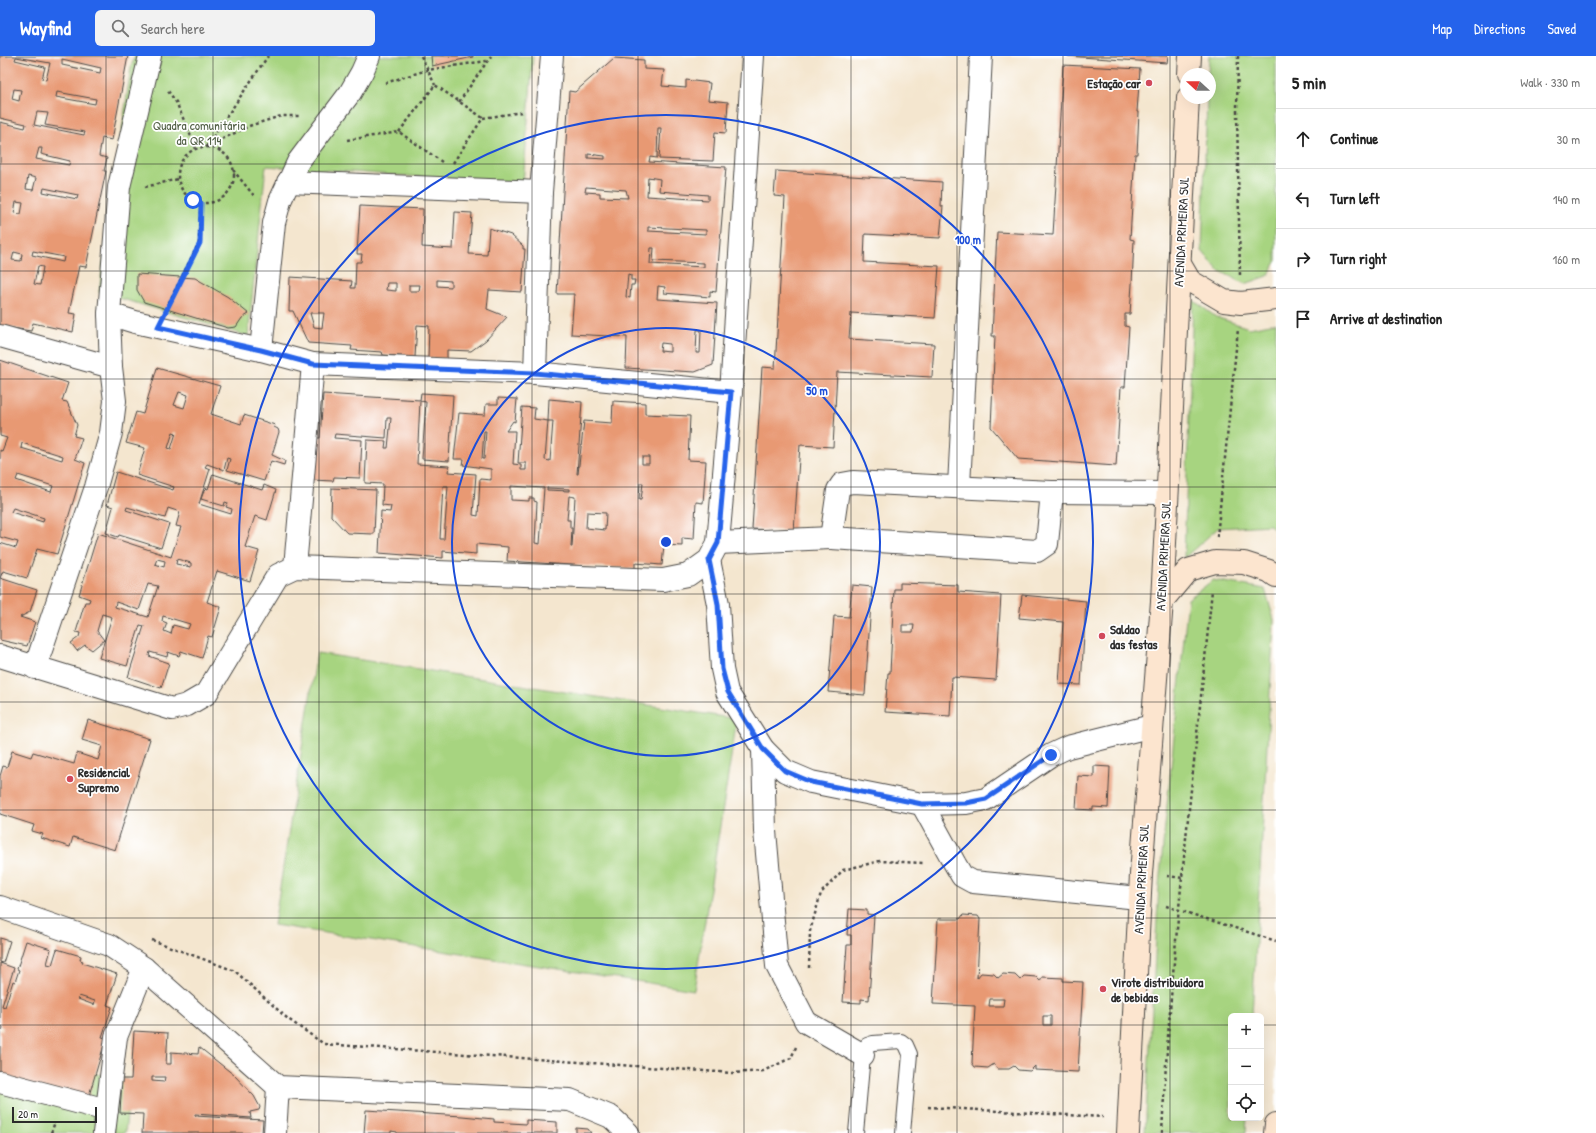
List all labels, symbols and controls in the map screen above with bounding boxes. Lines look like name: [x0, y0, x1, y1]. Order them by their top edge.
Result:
search box: [95, 10, 375, 46]
text: Wayfind: [20, 15, 71, 41]
icon: search: [109, 17, 131, 39]
text: Search here: [141, 18, 205, 39]
text: Map: [1432, 19, 1452, 38]
text: Directions: [1474, 19, 1525, 38]
text: Saved: [1547, 19, 1576, 38]
north arrow: [1180, 68, 1216, 104]
text: 5 min: [1292, 71, 1326, 94]
text: Walk · 330 m: [1520, 73, 1580, 91]
place label: Estação car: [1087, 74, 1142, 92]
marker: Estação car: [1144, 78, 1154, 88]
park label: Quadra comunitária da QR 114: [153, 116, 245, 149]
icon: ahead: [1292, 128, 1314, 150]
text: Continue: [1330, 128, 1378, 149]
text: 30 m: [1557, 130, 1580, 148]
street label: AVENIDA PRIMEIRA SUL: [1169, 177, 1193, 287]
icon: left: [1292, 188, 1314, 210]
text: Turn left: [1330, 188, 1380, 209]
text: 140 m: [1553, 190, 1580, 208]
route start: [184, 191, 202, 209]
text: 100 m: [955, 231, 981, 248]
icon: right: [1292, 248, 1314, 270]
text: Turn right: [1330, 248, 1386, 269]
text: 160 m: [1552, 250, 1580, 268]
icon: arrive: [1292, 308, 1314, 330]
text: Arrive at destination: [1330, 308, 1442, 329]
text: 50 m: [806, 382, 828, 399]
street label: AVENIDA PRIMEIRA SUL: [1151, 501, 1175, 611]
centre of rings: [659, 535, 673, 549]
place label: Saldao das festas: [1110, 620, 1158, 653]
marker: Saldao das festas: [1097, 631, 1107, 641]
route end: [1042, 746, 1060, 764]
place label: Residencial Supremo: [78, 763, 130, 797]
marker: Residencial Supremo: [65, 774, 75, 784]
street label: AVENIDA PRIMEIRA SUL: [1129, 824, 1153, 934]
place label: Virote distribuidora de bebidas: [1111, 973, 1204, 1006]
marker: Virote distribuidora de bebidas: [1098, 984, 1108, 994]
map controls: [1228, 1013, 1264, 1121]
button: +: [1228, 1013, 1264, 1049]
button: −: [1228, 1049, 1264, 1085]
button: locate: [1228, 1085, 1264, 1121]
scale bar: [12, 1105, 97, 1124]
text: 20 m: [18, 1107, 38, 1121]

